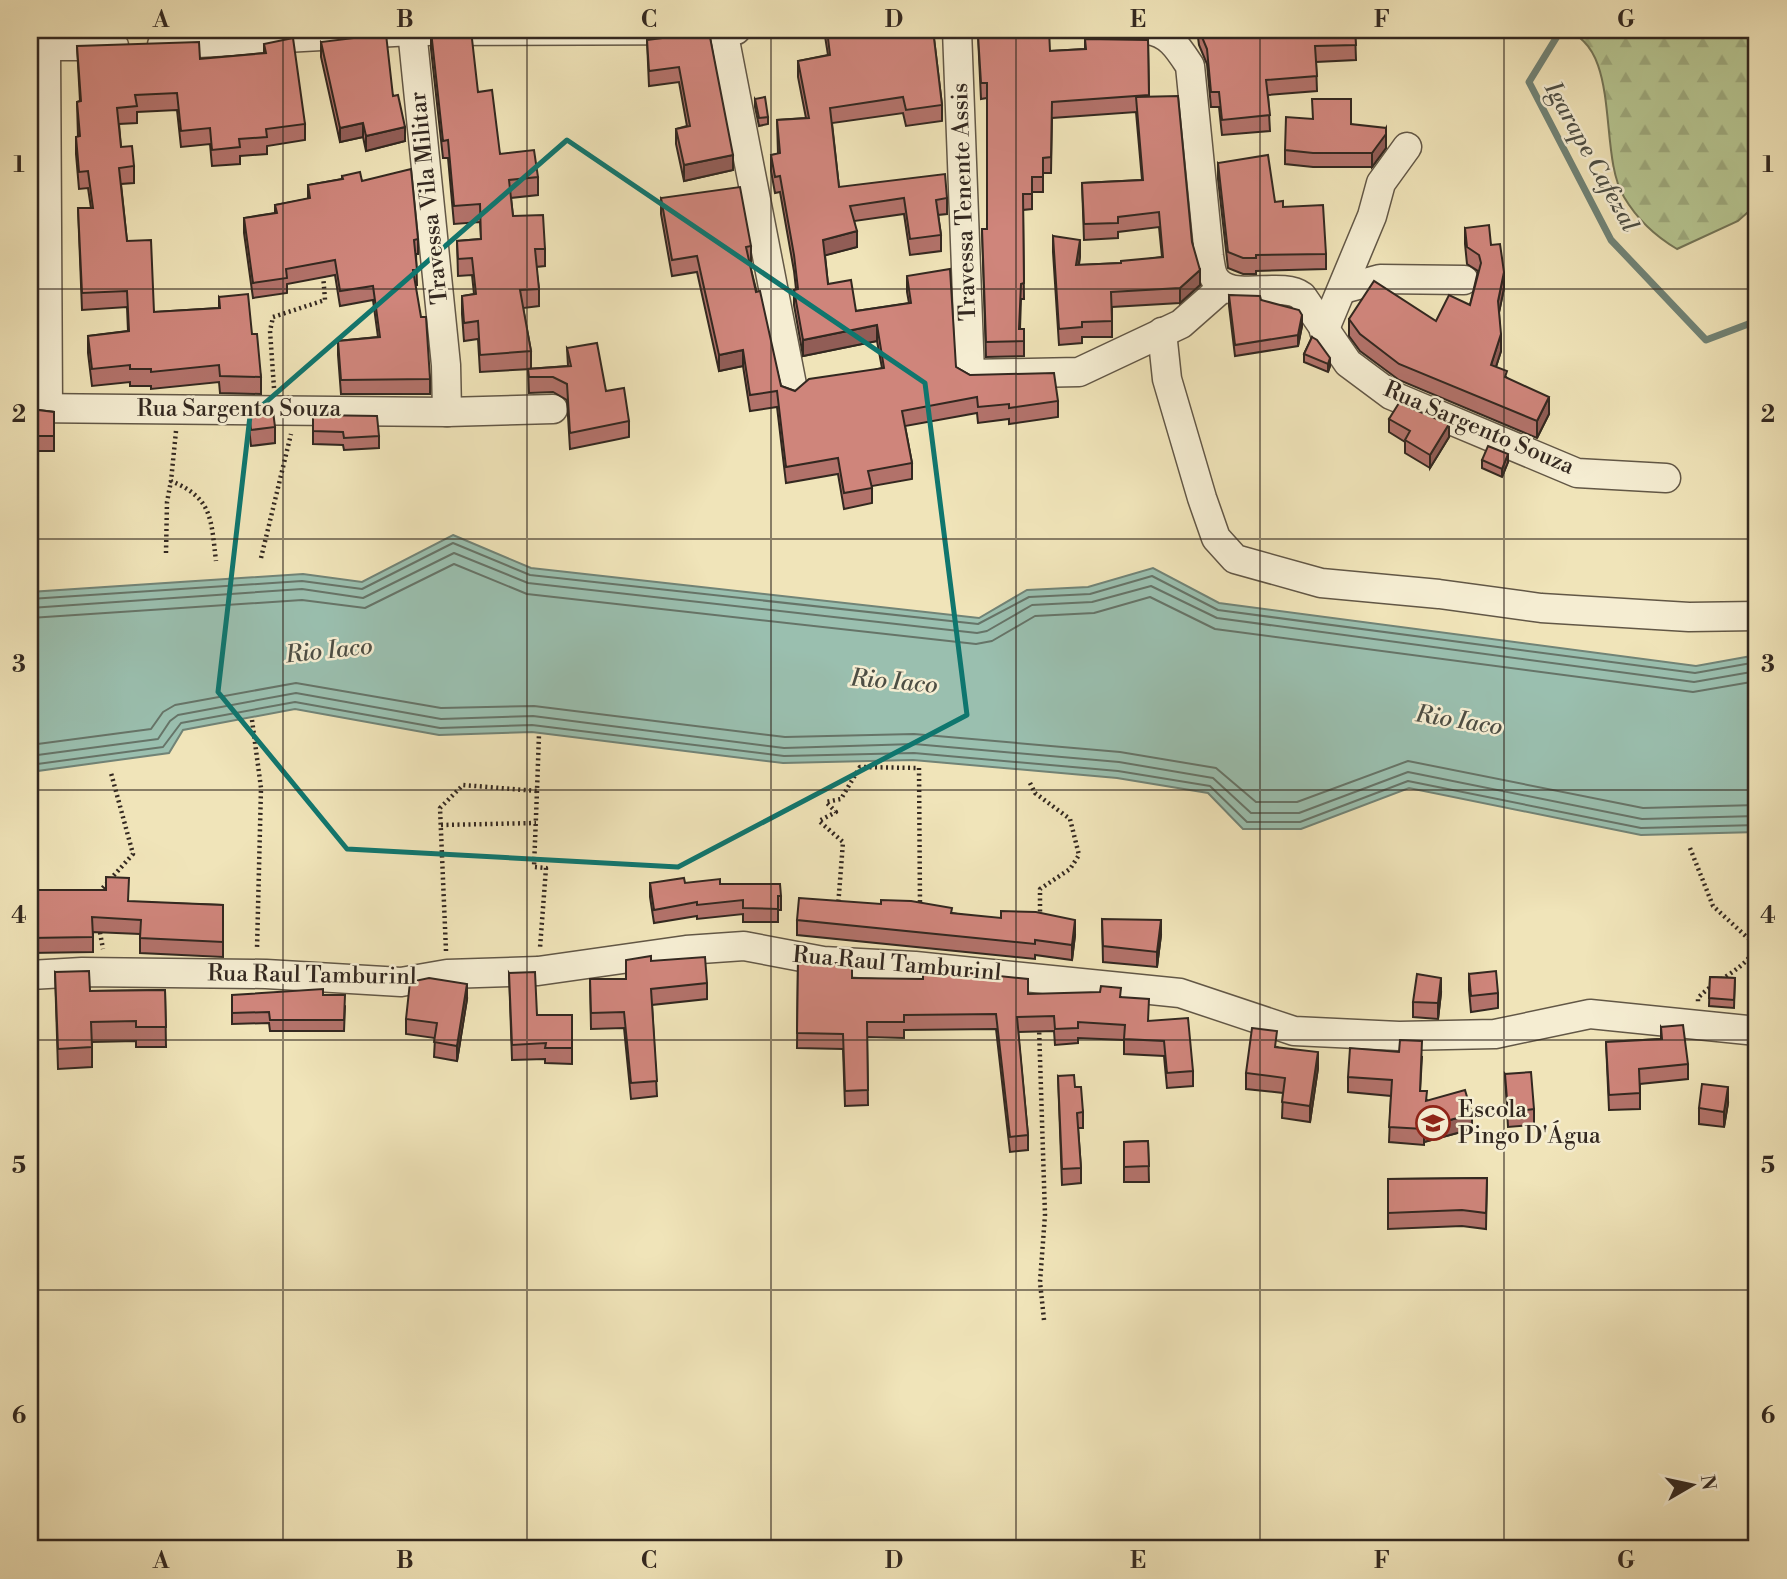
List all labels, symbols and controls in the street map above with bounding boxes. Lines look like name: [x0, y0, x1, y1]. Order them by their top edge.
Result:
text: A: [152, 6, 170, 34]
text: B: [396, 6, 414, 34]
text: C: [641, 6, 657, 34]
text: D: [885, 6, 903, 34]
text: E: [1130, 6, 1146, 34]
text: F: [1374, 6, 1390, 34]
text: G: [1617, 6, 1635, 34]
water label: Igarape Cafezal: [1537, 76, 1645, 238]
street label: Travessa Tenente Assis: [946, 82, 982, 322]
street label: Travessa Vila Militar: [404, 90, 454, 306]
text: 1: [13, 151, 25, 179]
text: 1: [1762, 151, 1774, 179]
street label: Rua Sargento Souza: [1379, 375, 1579, 481]
street label: Rua Sargento Souza: [137, 395, 342, 423]
text: 2: [12, 401, 26, 429]
text: 2: [1761, 401, 1775, 429]
water label: Rio Iaco: [283, 632, 374, 671]
text: 3: [12, 651, 26, 679]
text: 3: [1761, 651, 1775, 679]
water label: Rio Iaco: [848, 663, 939, 701]
water label: Rio Iaco: [1412, 699, 1505, 743]
text: 4: [11, 902, 27, 930]
text: 4: [1760, 902, 1776, 930]
street label: Rua Raul Tamburinl: [791, 941, 1003, 987]
street label: Rua Raul Tamburinl: [207, 959, 417, 991]
place label: Escola Pingo D'Água: [1458, 1096, 1601, 1150]
school or university icon: Escola Pingo D'Água: [1414, 1104, 1452, 1142]
text: 5: [12, 1152, 26, 1180]
text: 5: [1761, 1152, 1775, 1180]
text: 6: [12, 1402, 26, 1430]
text: 6: [1761, 1402, 1775, 1430]
north arrow: [1658, 1450, 1728, 1520]
text: N: [1695, 1473, 1721, 1492]
text: A: [152, 1547, 170, 1575]
text: B: [396, 1547, 414, 1575]
text: C: [641, 1547, 657, 1575]
text: D: [885, 1547, 903, 1575]
text: E: [1130, 1547, 1146, 1575]
text: F: [1374, 1547, 1390, 1575]
text: G: [1617, 1547, 1635, 1575]

